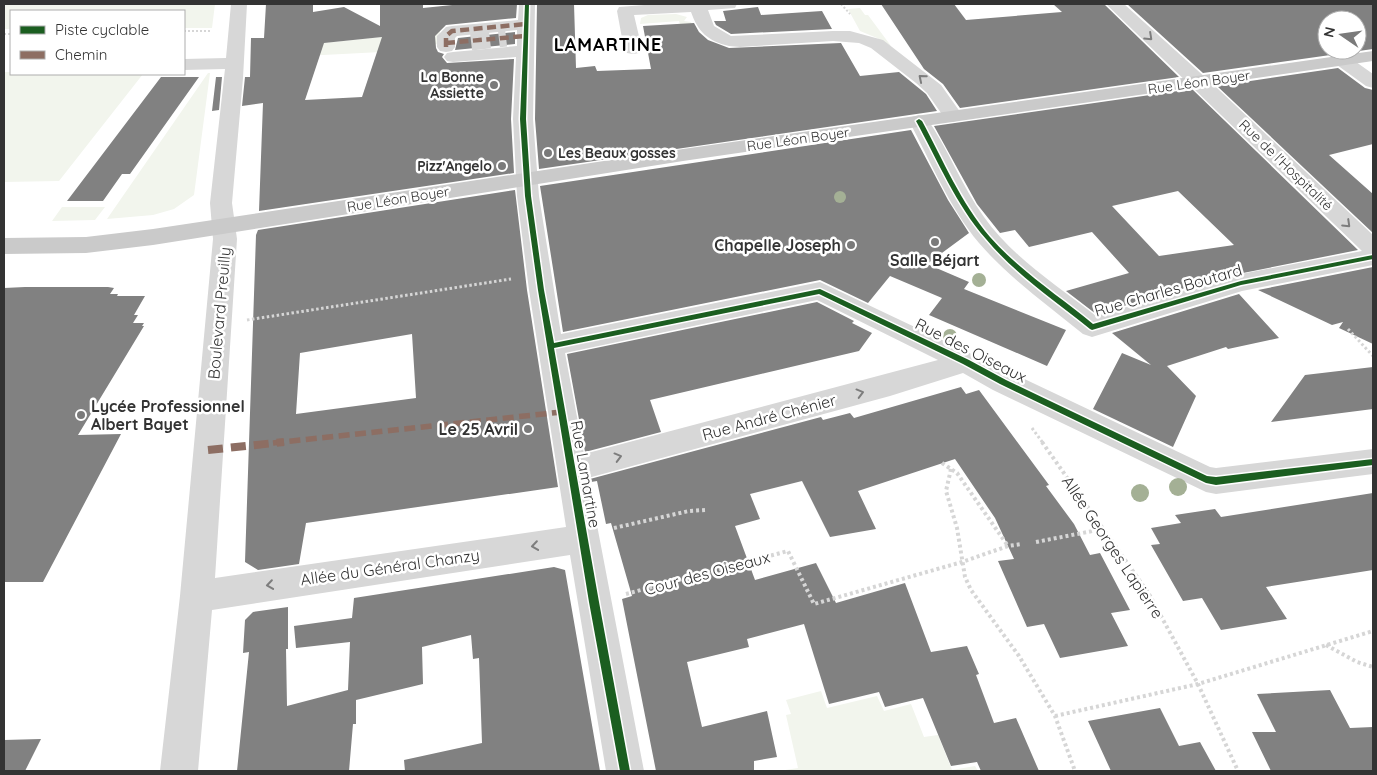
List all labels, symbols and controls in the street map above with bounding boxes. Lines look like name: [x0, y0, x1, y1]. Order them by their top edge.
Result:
legend: [10, 10, 185, 75]
north arrow: [1317, 10, 1367, 60]
text: Piste cyclable: [55, 20, 149, 39]
text: N: [1319, 25, 1339, 39]
one-way arrow: [1144, 31, 1153, 40]
district label: LAMARTINE: [554, 33, 662, 56]
text: Chemin: [55, 45, 107, 64]
street label: Rue Léon Boyer: [1147, 66, 1252, 98]
place label: La Bonne Assiette: [421, 68, 484, 102]
one-way arrow: [919, 76, 928, 84]
marker: La Bonne Assiette: [488, 79, 500, 91]
street label: Rue de l'Hospitalité: [1235, 116, 1337, 214]
street label: Rue Léon Boyer: [746, 123, 851, 155]
place label: Les Beaux gosses: [558, 144, 676, 162]
marker: Les Beaux gosses: [542, 147, 554, 159]
place label: Pizz'Angelo: [417, 157, 492, 175]
marker: Pizz'Angelo: [496, 160, 508, 172]
street label: Rue Léon Boyer: [346, 182, 451, 216]
one-way arrow: [1342, 218, 1351, 227]
place label: Chapelle Joseph: [714, 235, 841, 255]
marker: Salle Béjart: [929, 236, 941, 248]
marker: Chapelle Joseph: [845, 239, 857, 251]
street label: Boulevard Preuilly: [203, 246, 235, 380]
place label: Salle Béjart: [890, 250, 980, 270]
street label: Rue Charles Boutard: [1092, 259, 1244, 321]
street label: Rue des Oiseaux: [912, 313, 1030, 387]
one-way arrow: [856, 388, 864, 399]
street label: Rue André Chénier: [700, 389, 838, 445]
place label: Lycée Professionnel Albert Bayet: [91, 396, 245, 434]
marker: Lycée Professionnel Albert Bayet: [75, 409, 87, 421]
place label: Le 25 Avril: [438, 419, 518, 439]
street label: Rue Lamartine: [567, 419, 605, 529]
marker: Le 25 Avril: [522, 423, 534, 435]
one-way arrow: [614, 453, 622, 463]
street label: Allée Georges Lapierre: [1058, 472, 1168, 622]
one-way arrow: [530, 540, 538, 551]
street label: Allée du Général Chanzy: [299, 545, 481, 589]
street label: Cour des Oiseaux: [642, 547, 772, 599]
one-way arrow: [266, 579, 274, 590]

